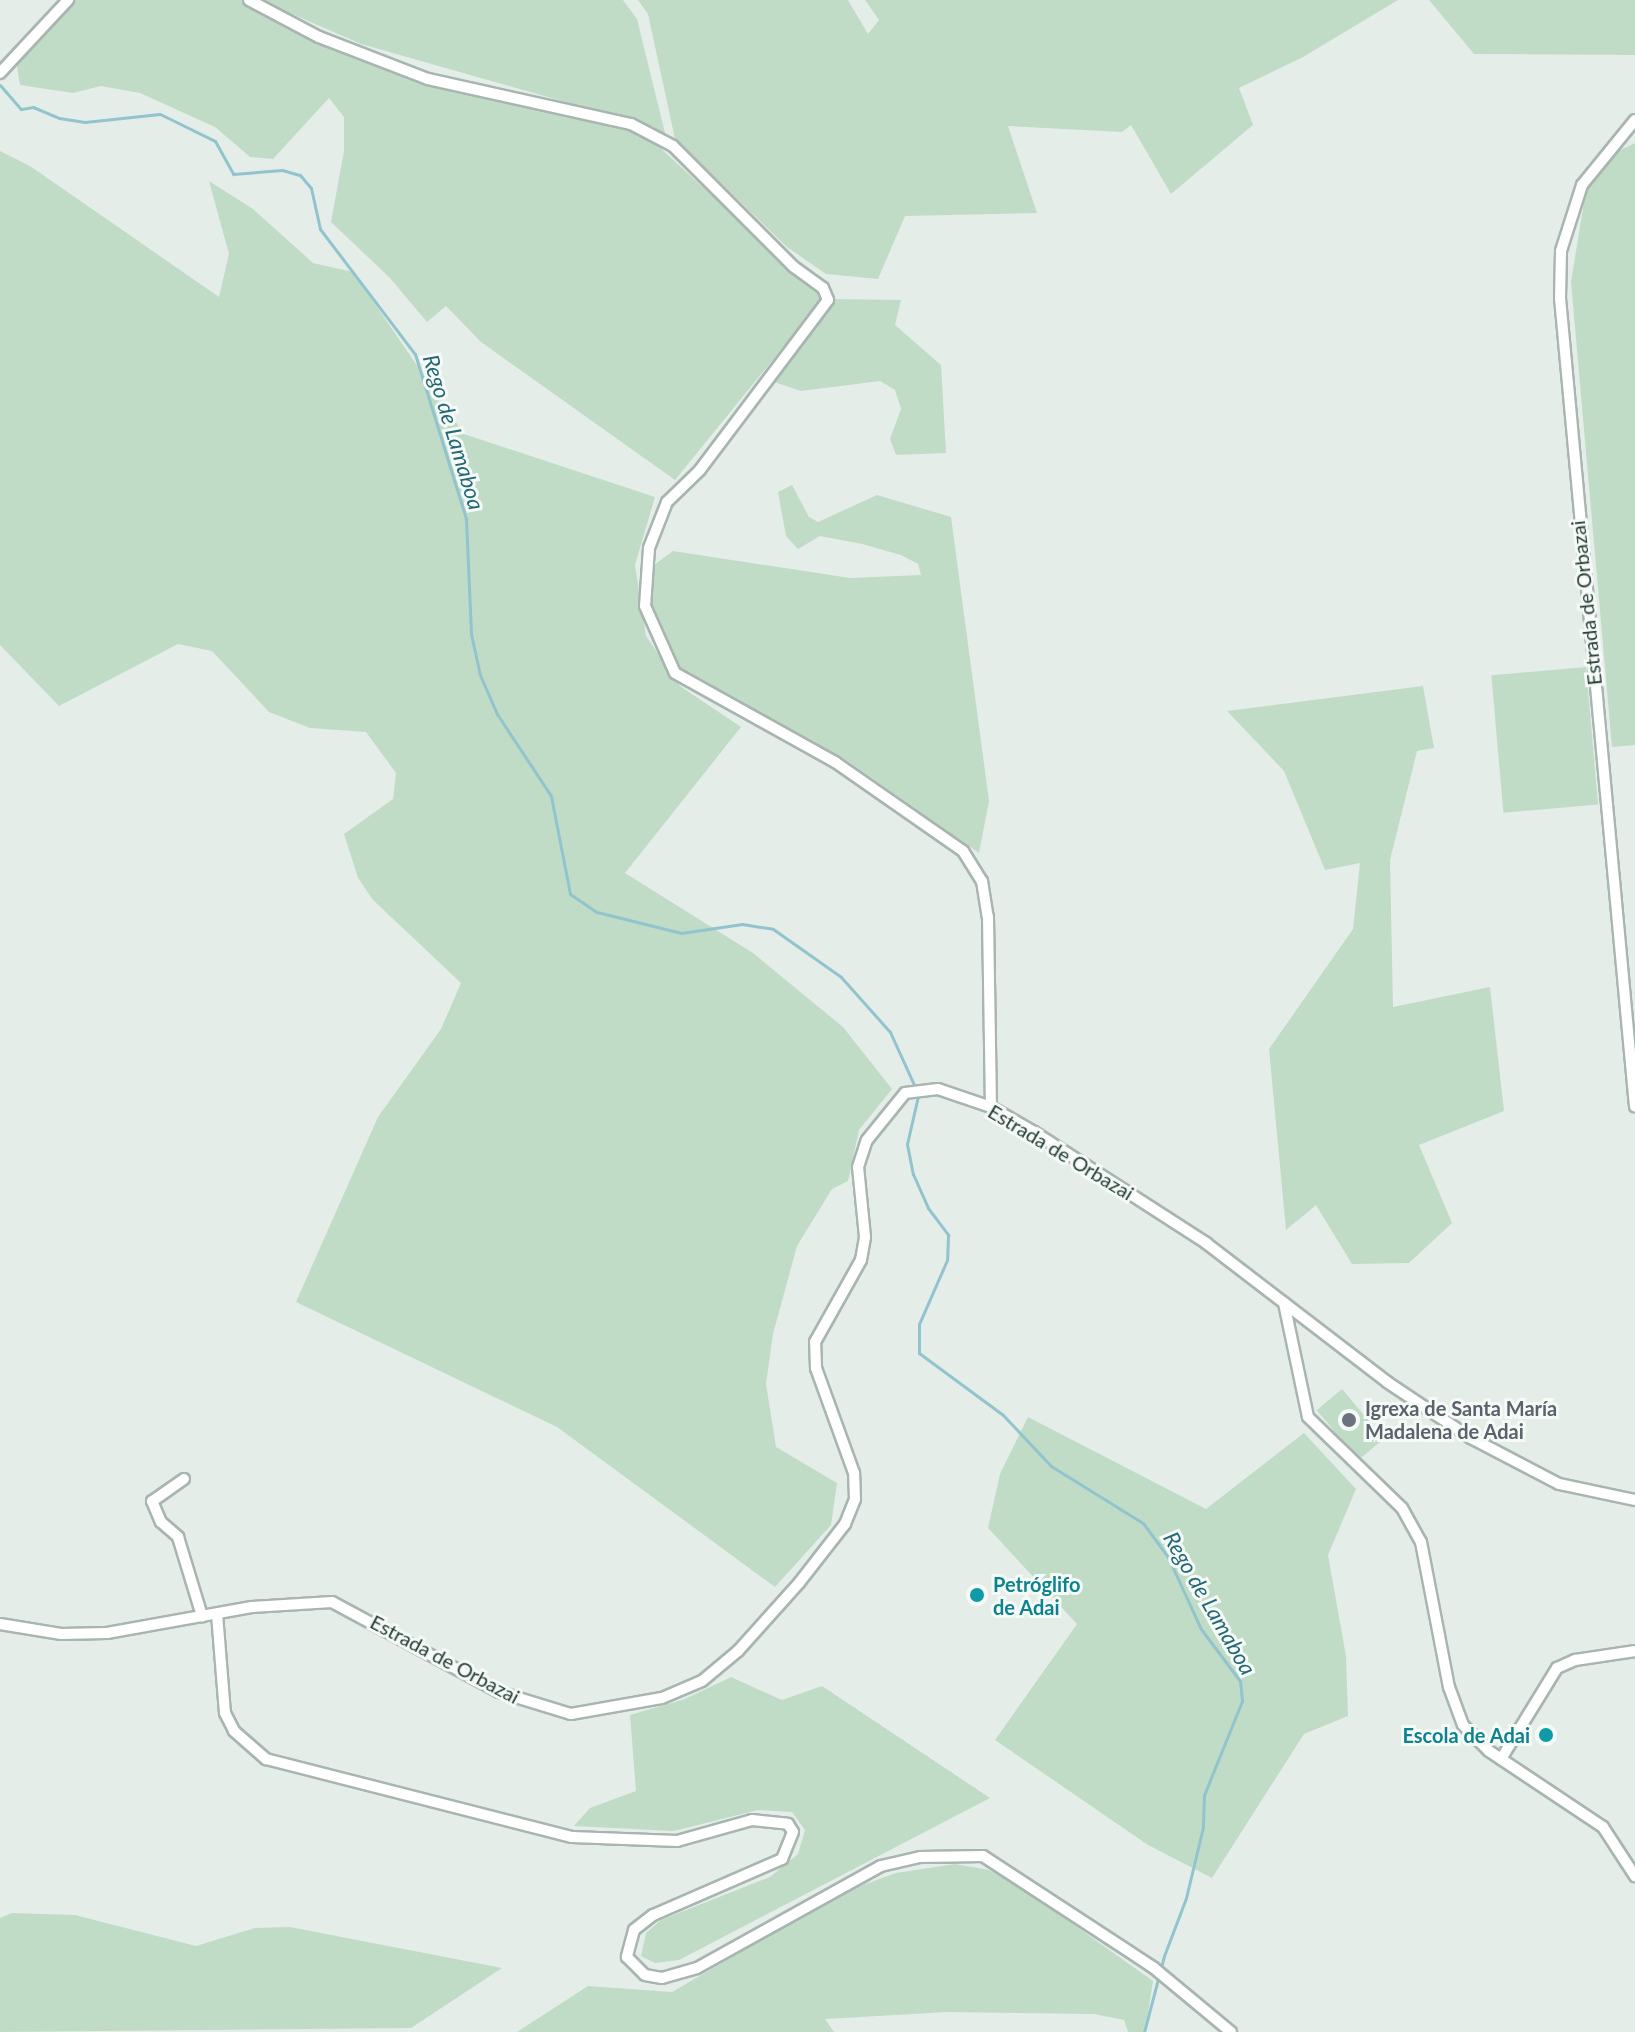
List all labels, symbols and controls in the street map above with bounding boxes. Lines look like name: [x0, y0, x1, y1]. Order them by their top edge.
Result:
water label: Rego de Lamaboa: [418, 351, 490, 513]
street label: Estrada de Orbazai: [1565, 519, 1607, 687]
street label: Estrada de Orbazai: [984, 1099, 1138, 1205]
place label: Igrexa de Santa María Madalena de Adai: [1365, 1396, 1557, 1443]
marker: Igrexa de Santa María Madalena de Adai: [1340, 1411, 1358, 1429]
water label: Rego de Lamaboa: [1158, 1527, 1262, 1679]
place label: Petróglifo de Adai: [993, 1572, 1081, 1619]
marker: Petróglifo de Adai: [968, 1586, 986, 1604]
street label: Estrada de Orbazai: [366, 1610, 524, 1708]
place label: Escola de Adai: [1402, 1723, 1530, 1747]
marker: Escola de Adai: [1537, 1726, 1555, 1744]

